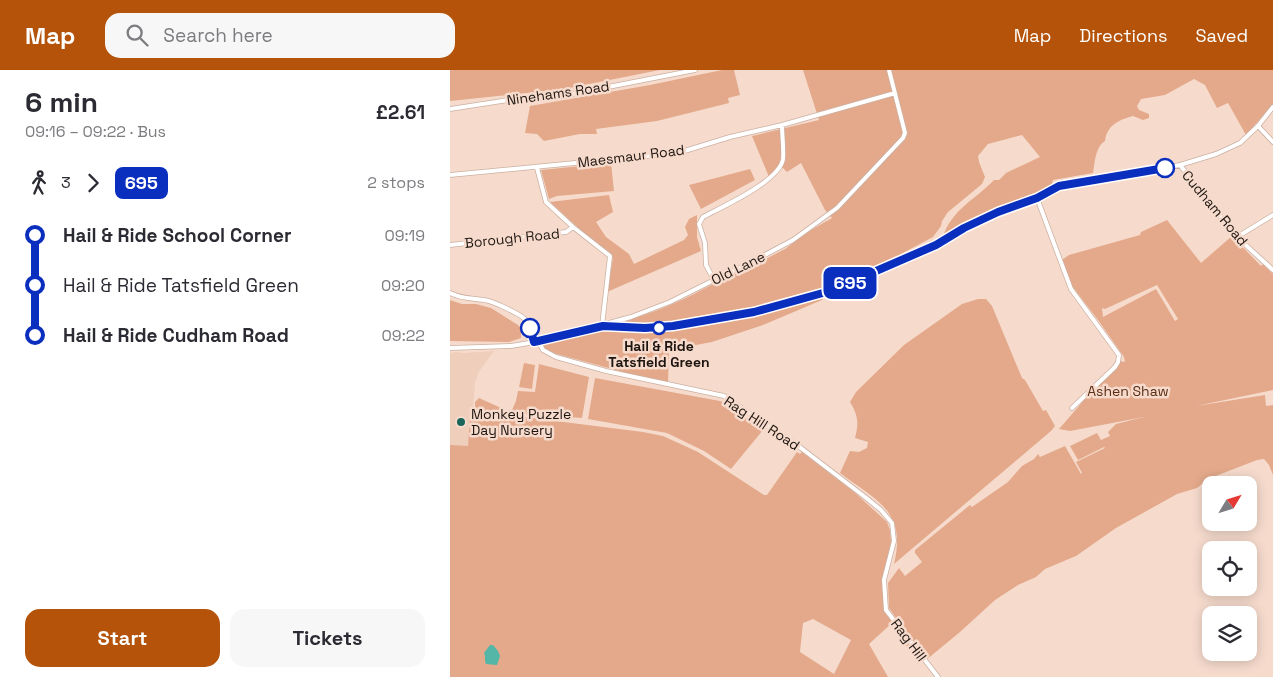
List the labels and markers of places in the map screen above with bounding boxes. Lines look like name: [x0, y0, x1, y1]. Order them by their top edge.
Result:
unlabelled marker: [1155, 158, 1175, 178]
unlabelled marker: [520, 318, 540, 338]
marker: Hail & Ride Tatsfield Green: [652, 321, 666, 335]
place label: Hail & Ride Tatsfield Green: [608, 337, 710, 371]
place label: Monkey Puzzle Day Nursery: [471, 405, 571, 439]
marker: Monkey Puzzle Day Nursery: [455, 416, 467, 428]

